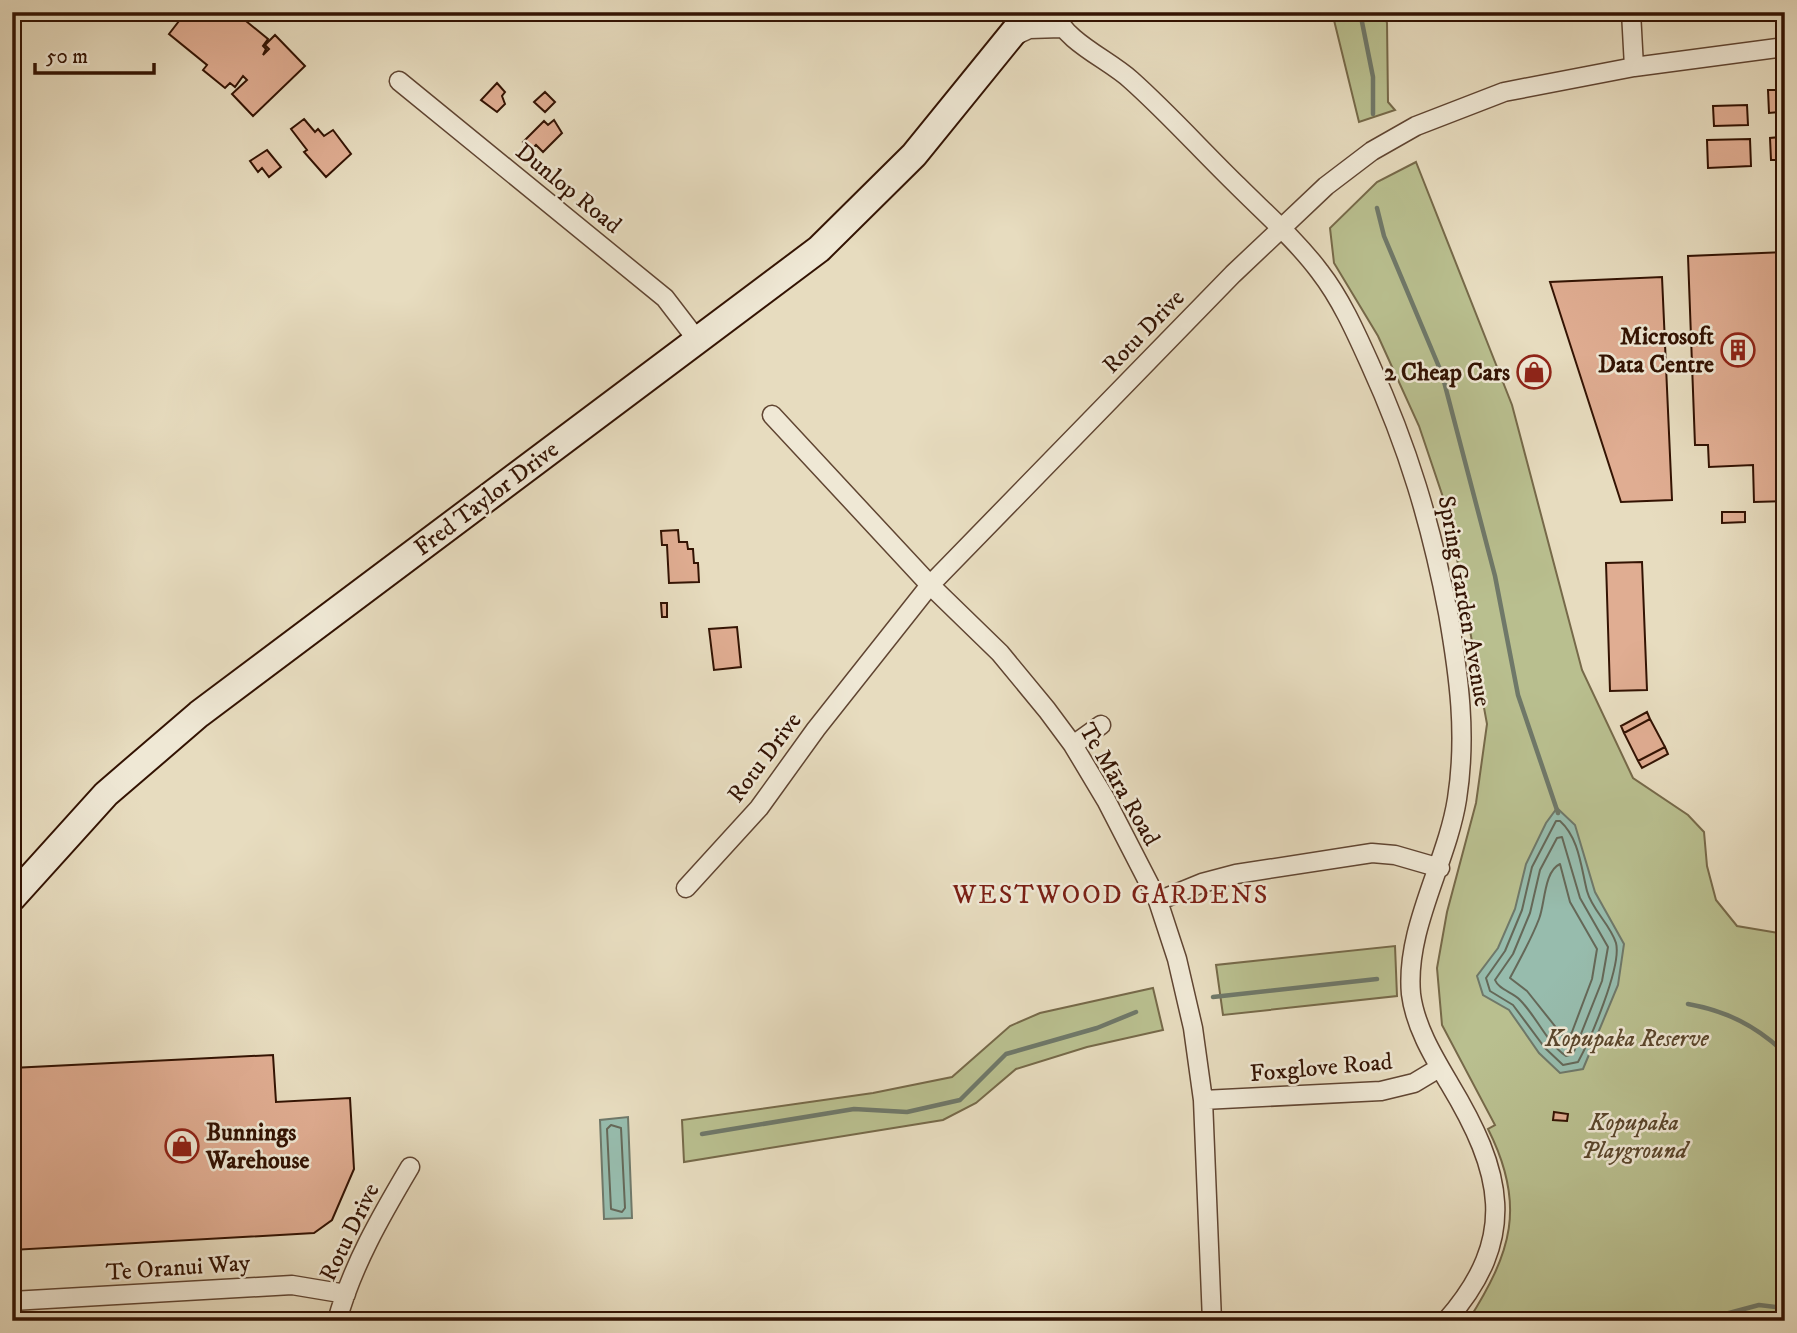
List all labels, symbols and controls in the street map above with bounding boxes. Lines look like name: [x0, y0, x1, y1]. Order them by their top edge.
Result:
scale bar: [35, 32, 154, 76]
text: 50 m: [46, 44, 88, 70]
street label: Dunlop Road: [509, 137, 627, 241]
street label: Rotu Drive: [1096, 283, 1191, 380]
place label: Microsoft Data Centre: [1598, 322, 1714, 380]
building icon: Microsoft Data Centre: [1719, 331, 1757, 369]
shop icon: 2 Cheap Cars: [1515, 353, 1553, 391]
place label: 2 Cheap Cars: [1384, 358, 1510, 388]
street label: Fred Taylor Drive: [409, 435, 565, 563]
street label: Spring Garden Avenue: [1431, 493, 1497, 709]
street label: Rotu Drive: [721, 706, 809, 809]
street label: Te Māra Road: [1072, 718, 1166, 851]
district label: WESTWOOD GARDENS: [951, 879, 1270, 912]
park label: Kopupaka Reserve: [1544, 1024, 1710, 1054]
street label: Foxglove Road: [1248, 1047, 1394, 1089]
park label: Kopupaka Playground: [1581, 1108, 1691, 1166]
place label: Bunnings Warehouse: [205, 1118, 309, 1176]
shop icon: Bunnings Warehouse: [163, 1127, 201, 1165]
street label: Rotu Drive: [313, 1178, 387, 1286]
street label: Te Oranui Way: [105, 1248, 252, 1288]

